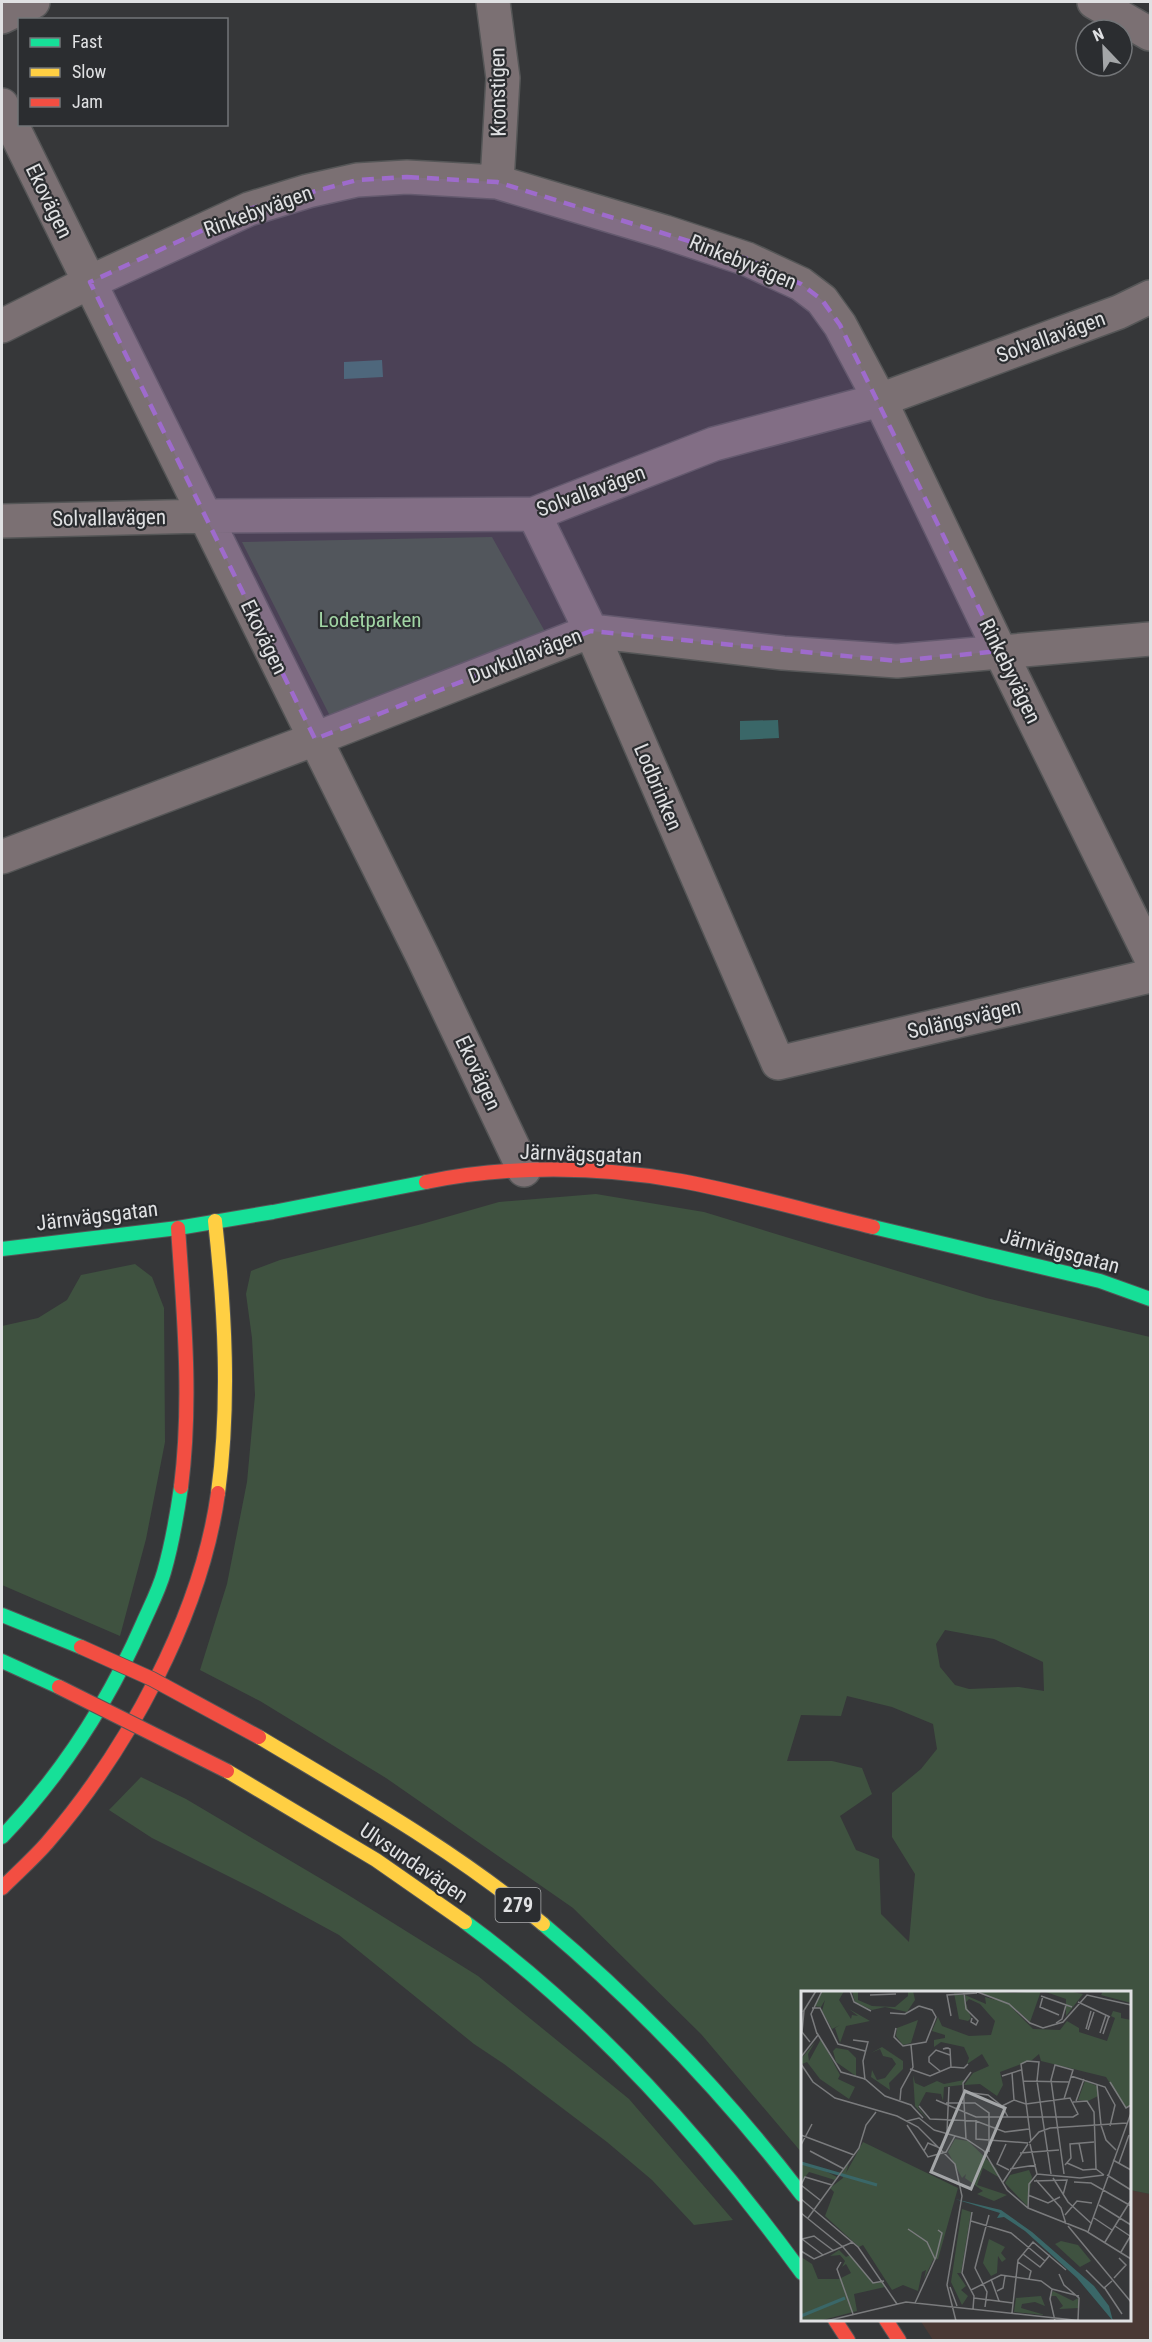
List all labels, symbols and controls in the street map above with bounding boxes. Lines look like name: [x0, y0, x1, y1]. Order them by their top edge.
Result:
legend: [18, 18, 228, 126]
north arrow: [1074, 18, 1134, 78]
text: N: [1090, 24, 1107, 45]
text: Fast: [72, 31, 103, 52]
street label: Kronstigen: [485, 47, 511, 137]
text: Slow: [72, 61, 107, 82]
text: Jam: [72, 91, 103, 112]
street label: Ekovägen: [21, 160, 77, 242]
street label: Rinkebyvägen: [201, 180, 315, 242]
street label: Rinkebyvägen: [686, 230, 800, 294]
street label: Solvallavägen: [993, 306, 1109, 368]
street label: Solvallavägen: [533, 460, 649, 522]
street label: Solvallavägen: [52, 505, 166, 531]
street label: Ekovägen: [236, 596, 292, 678]
park label: Lodetparken: [318, 608, 422, 632]
street label: Rinkebyvägen: [974, 615, 1046, 727]
street label: Duvkullavägen: [465, 623, 585, 689]
street label: Lodbrinken: [629, 740, 687, 834]
street label: Solängsvägen: [905, 994, 1023, 1044]
street label: Ekovägen: [450, 1032, 506, 1114]
street label: Järnvägsgatan: [519, 1140, 643, 1168]
street label: Järnvägsgatan: [35, 1197, 159, 1235]
street label: Järnvägsgatan: [998, 1224, 1122, 1278]
street label: Ulvsundavägen: [355, 1818, 473, 1908]
road number: 279: [496, 1888, 540, 1922]
inset map: [801, 1991, 1131, 2321]

